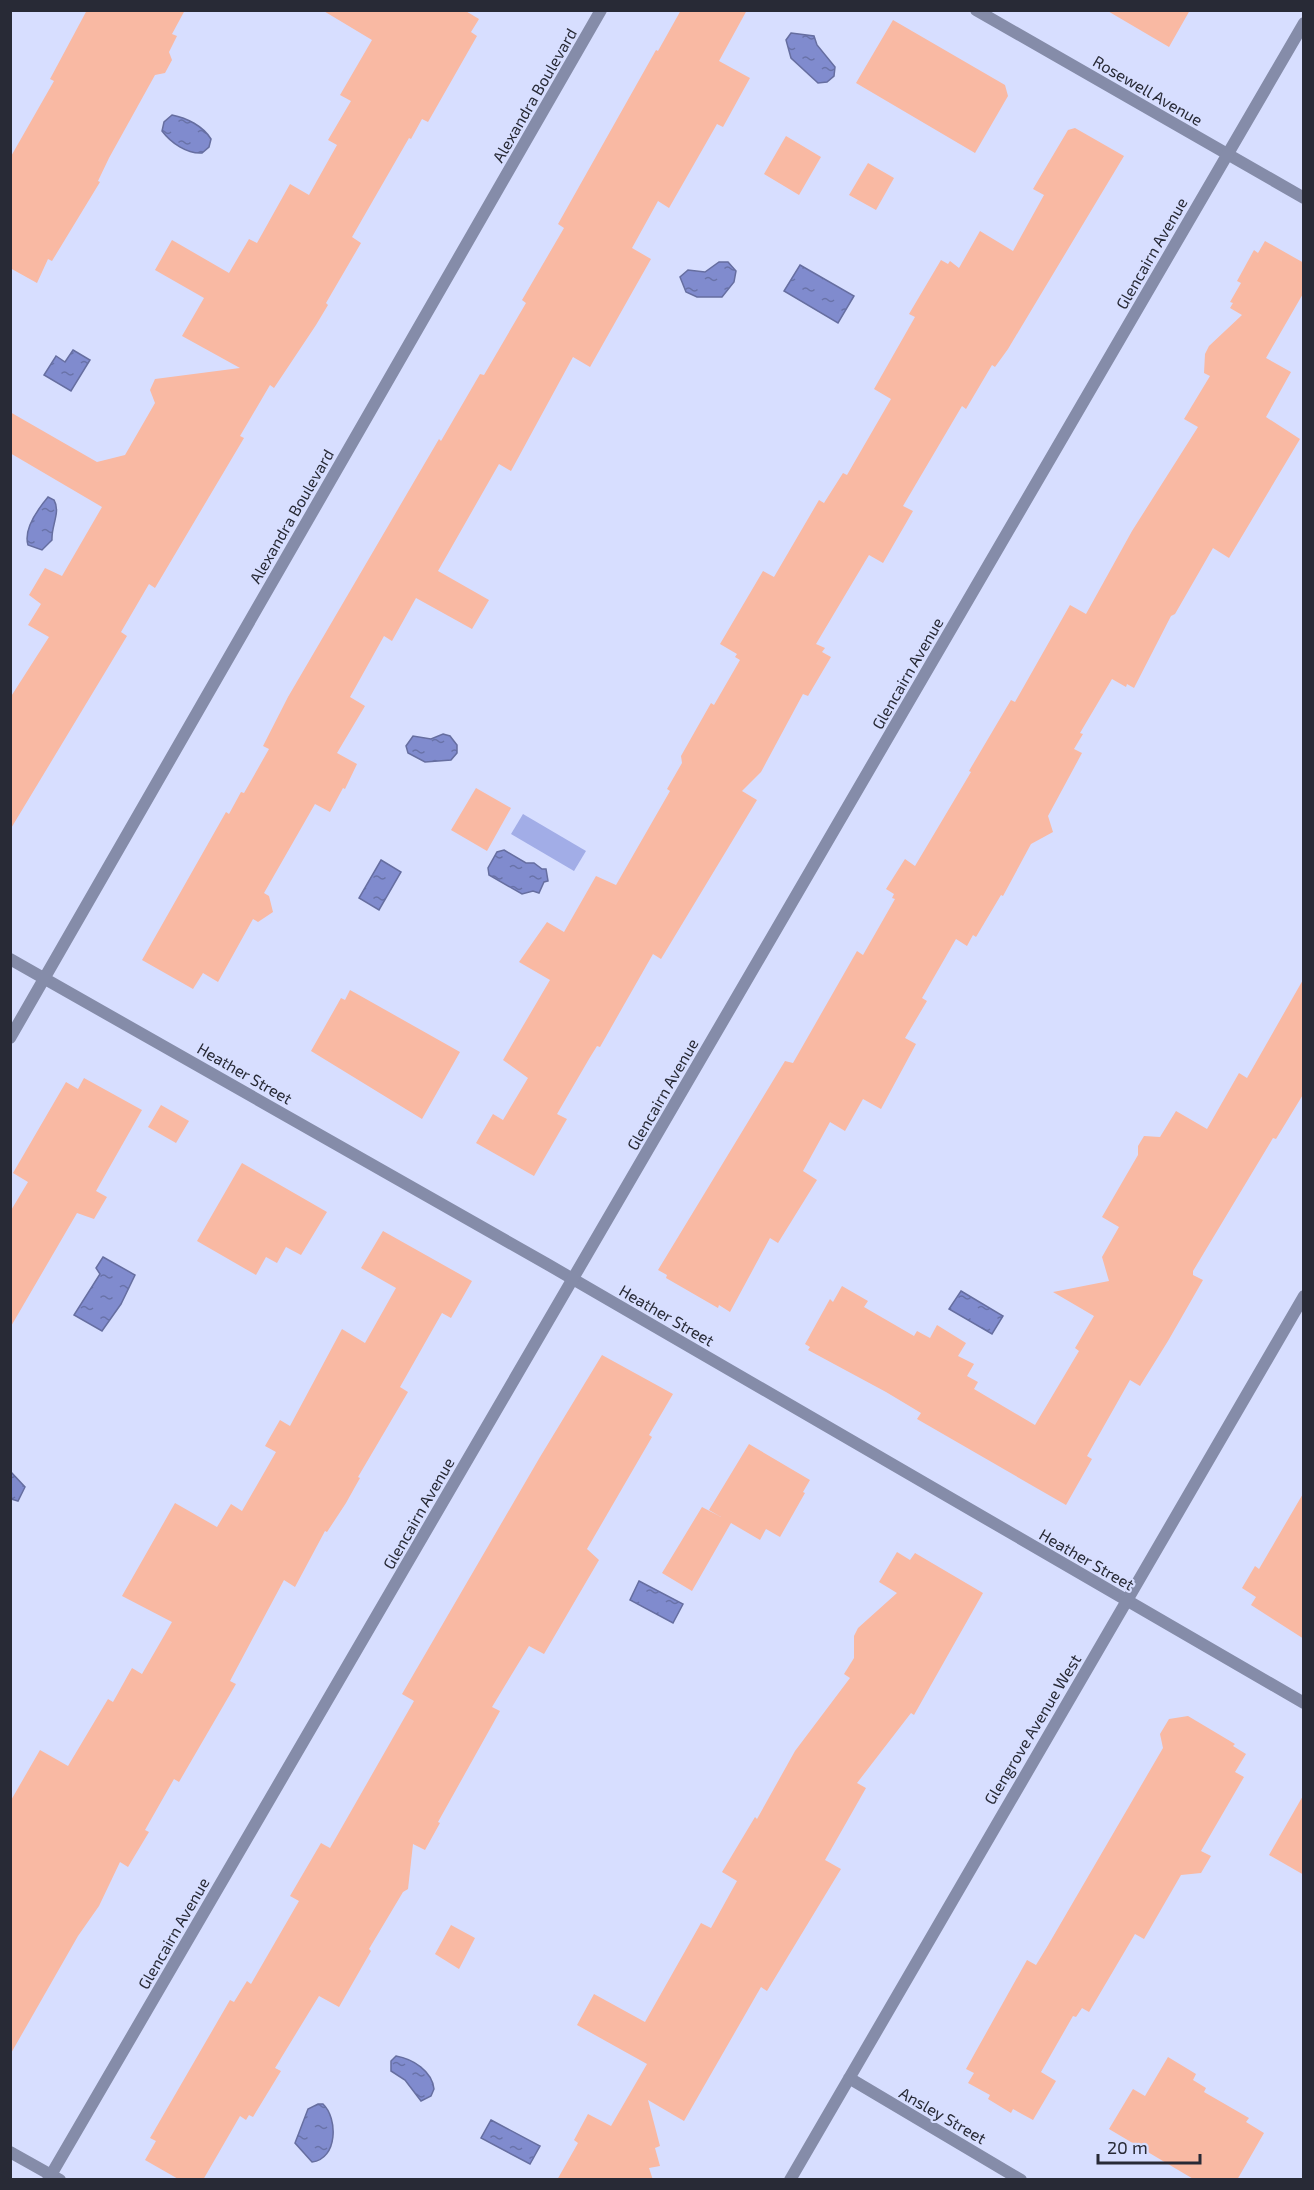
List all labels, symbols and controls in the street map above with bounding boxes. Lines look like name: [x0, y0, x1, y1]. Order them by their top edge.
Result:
street label: Alexandra Boulevard: [488, 25, 580, 165]
street label: Rosewell Avenue: [1090, 51, 1206, 129]
street label: Glencairn Avenue: [1111, 194, 1191, 312]
street label: Alexandra Boulevard: [245, 446, 337, 586]
street label: Glencairn Avenue: [867, 614, 947, 732]
street label: Glencairn Avenue: [622, 1035, 702, 1153]
street label: Heather Street: [194, 1038, 296, 1108]
street label: Heather Street: [616, 1280, 718, 1350]
street label: Glencairn Avenue: [378, 1454, 458, 1572]
street label: Heather Street: [1036, 1524, 1138, 1594]
street label: Glengrove Avenue West: [980, 1651, 1084, 1807]
street label: Glencairn Avenue: [133, 1874, 213, 1992]
street label: Ansley Street: [896, 2083, 990, 2147]
scale bar: [1098, 2127, 1200, 2165]
text: 20 m: [1107, 2136, 1148, 2158]

